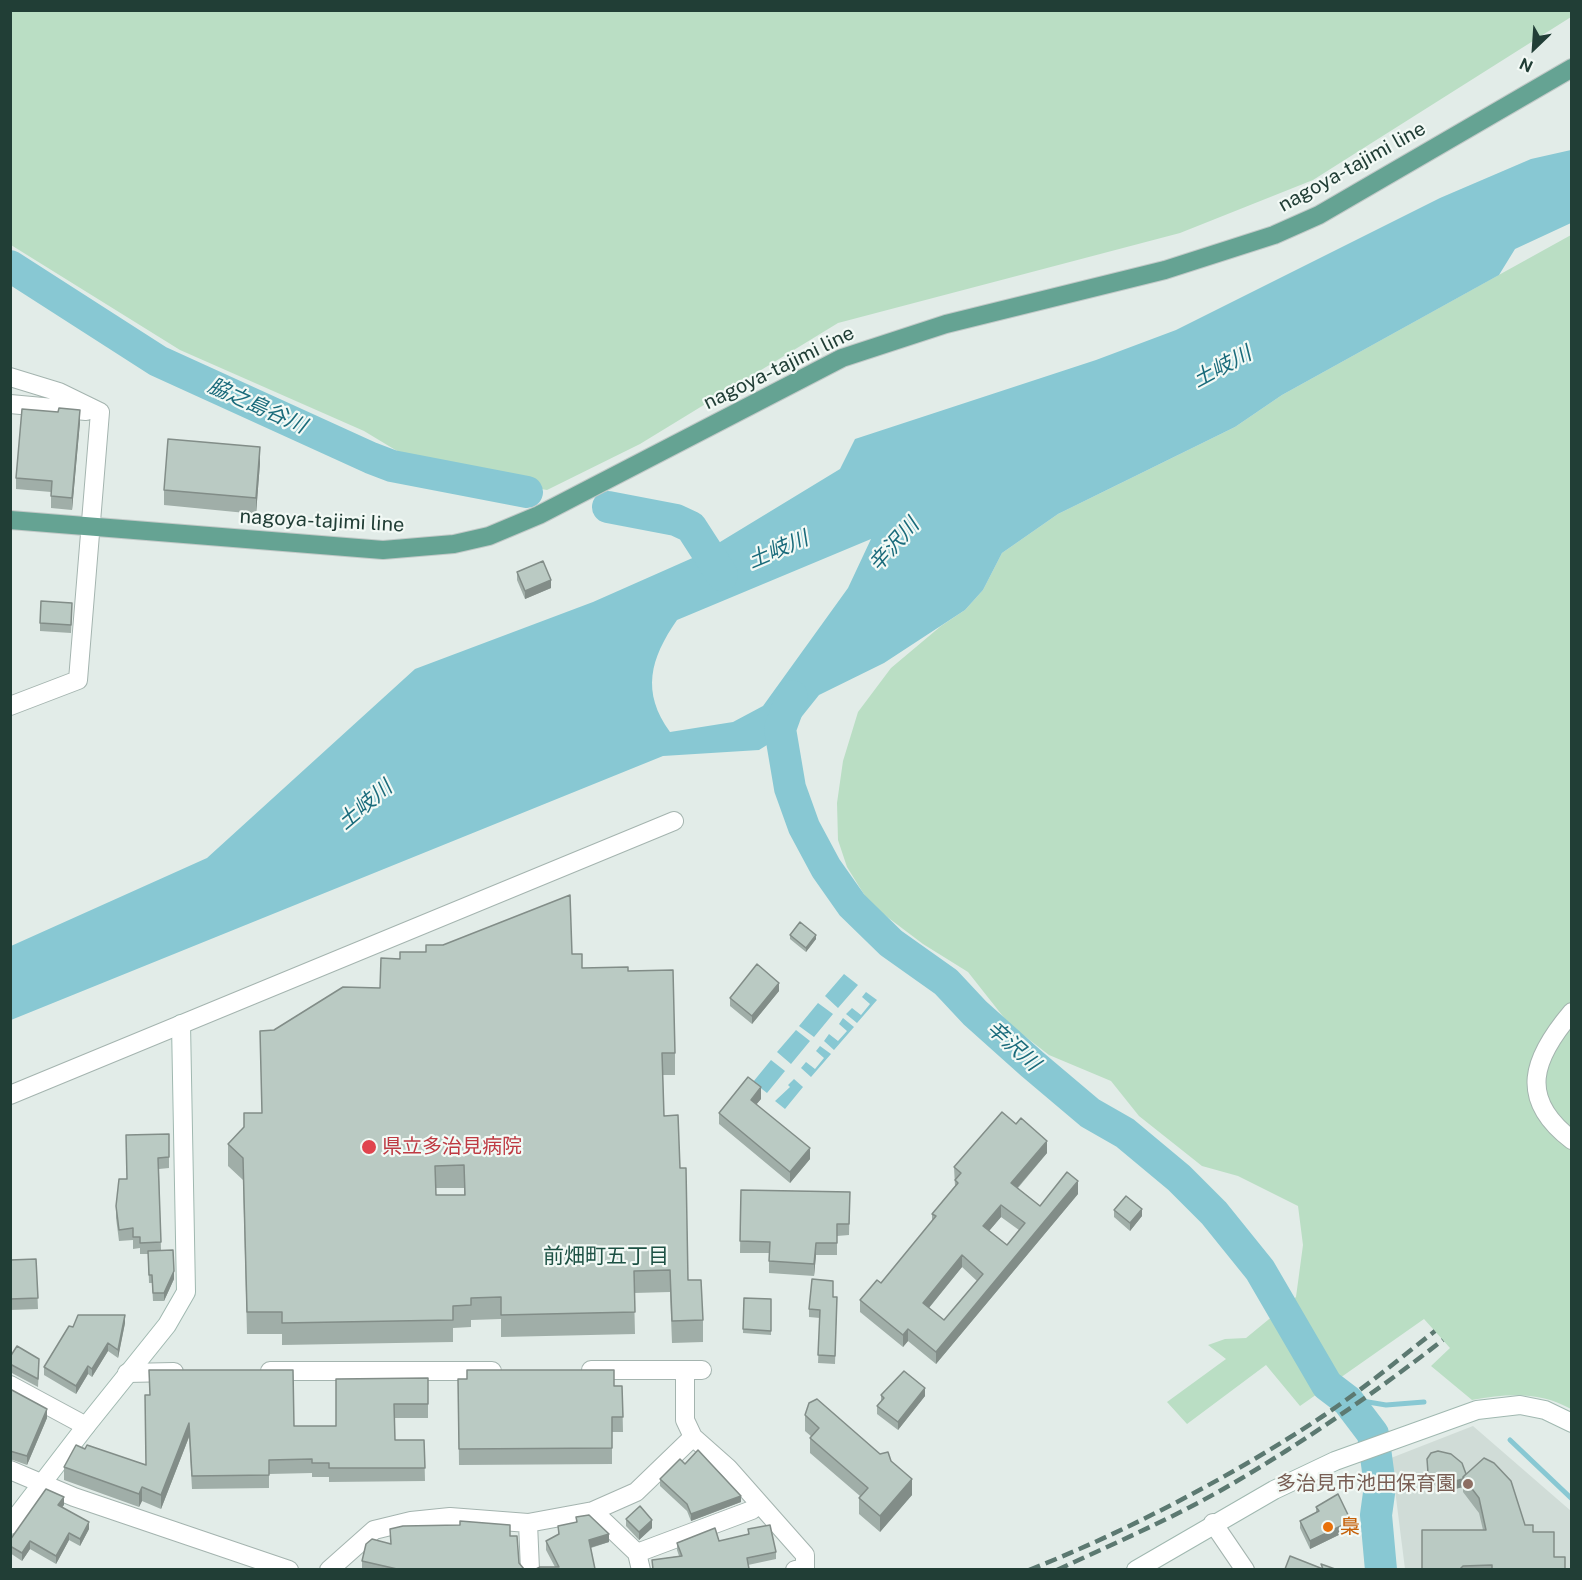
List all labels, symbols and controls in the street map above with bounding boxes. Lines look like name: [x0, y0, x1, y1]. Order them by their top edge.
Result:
north arrow: [1504, 18, 1564, 78]
text: N: [1517, 54, 1536, 76]
street label: nagoya-tajimi line: [1274, 117, 1430, 217]
street label: nagoya-tajimi line: [700, 321, 858, 415]
water label: 土岐川: [1188, 341, 1256, 393]
water label: 脇之島谷川: [204, 373, 310, 439]
street label: nagoya-tajimi line: [239, 505, 405, 537]
water label: 辛沢川: [864, 513, 924, 577]
water label: 土岐川: [744, 526, 812, 574]
water label: 土岐川: [333, 775, 397, 835]
water label: 辛沢川: [981, 1016, 1045, 1076]
place label: 県立多治見病院: [382, 1135, 522, 1159]
marker: 県立多治見病院: [360, 1138, 378, 1156]
district label: 前畑町五丁目: [543, 1244, 669, 1270]
place label: 多治見市池田保育園: [1276, 1472, 1456, 1496]
marker: 多治見市池田保育園: [1461, 1477, 1475, 1491]
place label: 梟: [1340, 1515, 1360, 1539]
marker: 梟: [1321, 1520, 1335, 1534]

